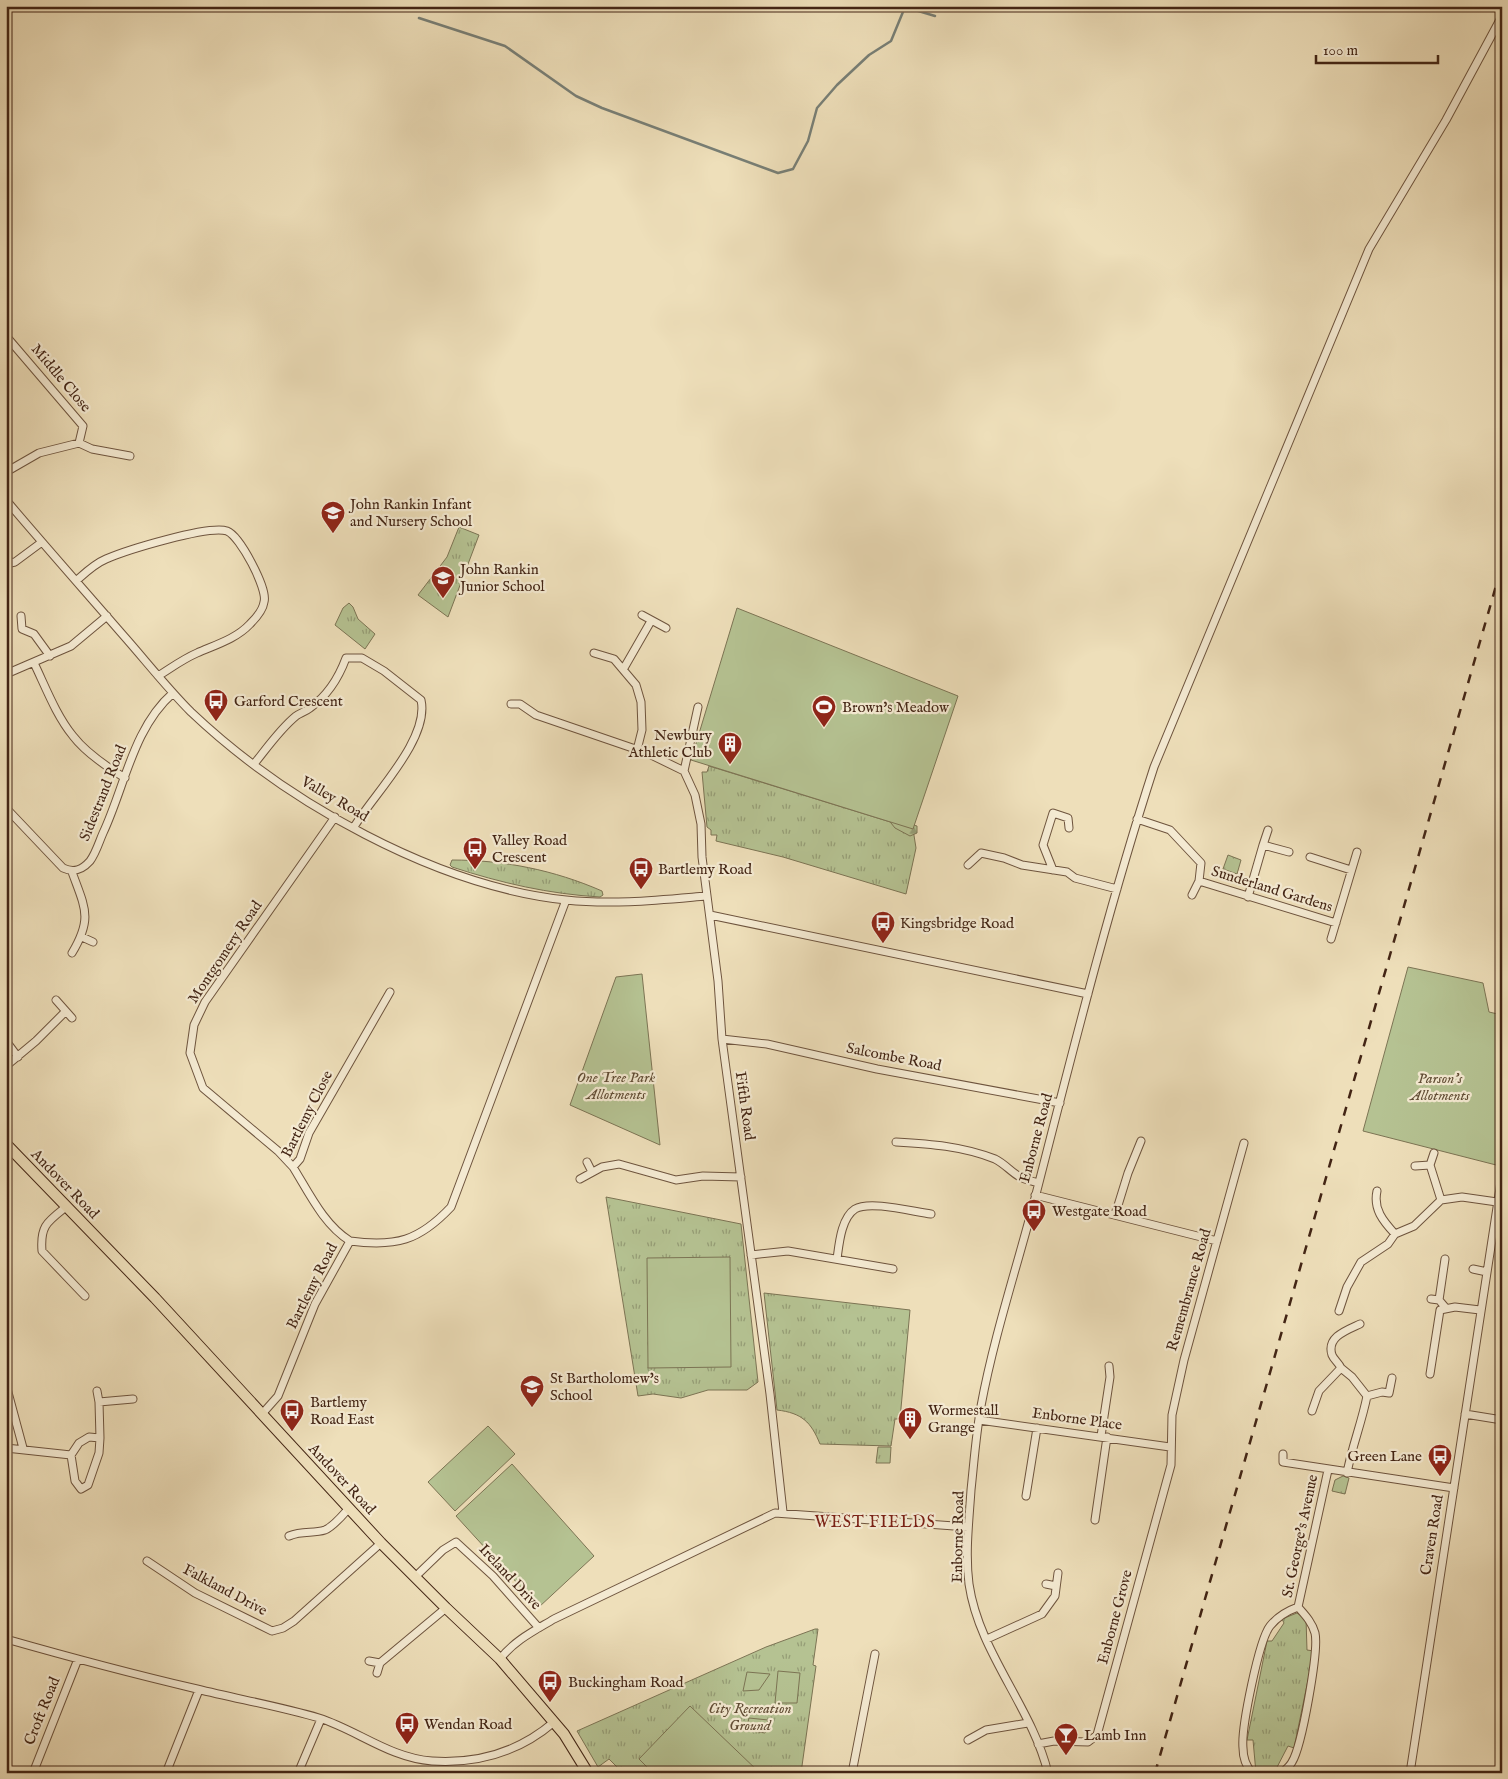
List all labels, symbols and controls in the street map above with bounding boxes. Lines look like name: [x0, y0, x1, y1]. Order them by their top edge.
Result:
scale bar: [1316, 32, 1438, 64]
text: 100 m: [1323, 41, 1359, 60]
street label: Middle Close: [27, 340, 95, 416]
place label: John Rankin Infant and Nursery School: [348, 495, 473, 531]
school or university icon: John Rankin Infant and Nursery School: [320, 500, 346, 534]
place label: John Rankin Junior School: [458, 560, 545, 596]
school or university icon: John Rankin Junior School: [430, 565, 456, 599]
bus stop icon: Garford Crescent: [203, 688, 229, 722]
place label: Garford Crescent: [234, 692, 343, 711]
sports icon: Brown's Meadow: [811, 694, 837, 728]
place label: Brown's Meadow: [842, 698, 950, 717]
place label: Newbury Athletic Club: [627, 726, 713, 762]
building icon: Newbury Athletic Club: [717, 731, 743, 765]
street label: Sidestrand Road: [75, 741, 131, 844]
street label: Valley Road: [297, 772, 373, 826]
place label: Valley Road Crescent: [491, 831, 568, 867]
bus stop icon: Valley Road Crescent: [462, 836, 488, 870]
bus stop icon: Bartlemy Road: [628, 856, 654, 890]
place label: Bartlemy Road: [658, 860, 753, 879]
street label: Sunderland Gardens: [1209, 862, 1335, 916]
street label: Montgomery Road: [184, 896, 267, 1007]
bus stop icon: Kingsbridge Road: [870, 910, 896, 944]
place label: Kingsbridge Road: [900, 914, 1015, 933]
street label: Salcombe Road: [845, 1038, 944, 1076]
street label: Bartlemy Close: [277, 1067, 337, 1161]
park label: One Tree Park Allotments: [577, 1068, 655, 1104]
park label: Parson's Allotments: [1408, 1069, 1470, 1105]
street label: Fifth Road: [731, 1070, 759, 1143]
street label: Enborne Road: [1015, 1090, 1057, 1185]
street label: Andover Road: [26, 1144, 104, 1224]
bus stop icon: Westgate Road: [1021, 1198, 1047, 1232]
place label: Westgate Road: [1052, 1202, 1148, 1221]
street label: Remembrance Road: [1162, 1226, 1216, 1353]
street label: Bartlemy Road: [282, 1239, 342, 1332]
place label: St Bartholomew's School: [550, 1369, 659, 1405]
school or university icon: St Bartholomew's School: [519, 1374, 545, 1408]
place label: Bartlemy Road East: [310, 1393, 374, 1429]
bus stop icon: Bartlemy Road East: [279, 1398, 305, 1432]
place label: Wormestall Grange: [928, 1401, 999, 1437]
street label: Enborne Place: [1031, 1403, 1123, 1435]
building icon: Wormestall Grange: [897, 1406, 923, 1440]
street label: Andover Road: [304, 1439, 380, 1519]
bus stop icon: Green Lane: [1427, 1443, 1453, 1477]
place label: Green Lane: [1348, 1447, 1422, 1466]
street label: St. George's Avenue: [1278, 1473, 1322, 1599]
street label: Enborne Road: [948, 1490, 968, 1583]
street label: Craven Road: [1416, 1492, 1448, 1577]
district label: WEST FIELDS: [814, 1513, 936, 1533]
street label: Ireland Drive: [475, 1540, 546, 1614]
street label: Falkland Drive: [180, 1560, 270, 1620]
street label: Enborne Grove: [1093, 1568, 1137, 1666]
bus stop icon: Buckingham Road: [537, 1669, 563, 1703]
street label: Croft Road: [20, 1673, 65, 1748]
place label: Buckingham Road: [568, 1673, 685, 1692]
park label: City Recreation Ground: [709, 1699, 791, 1735]
bus stop icon: Wendan Road: [394, 1711, 420, 1745]
place label: Wendan Road: [424, 1715, 513, 1734]
bar icon: Lamb Inn: [1053, 1722, 1079, 1756]
place label: Lamb Inn: [1084, 1726, 1146, 1745]

